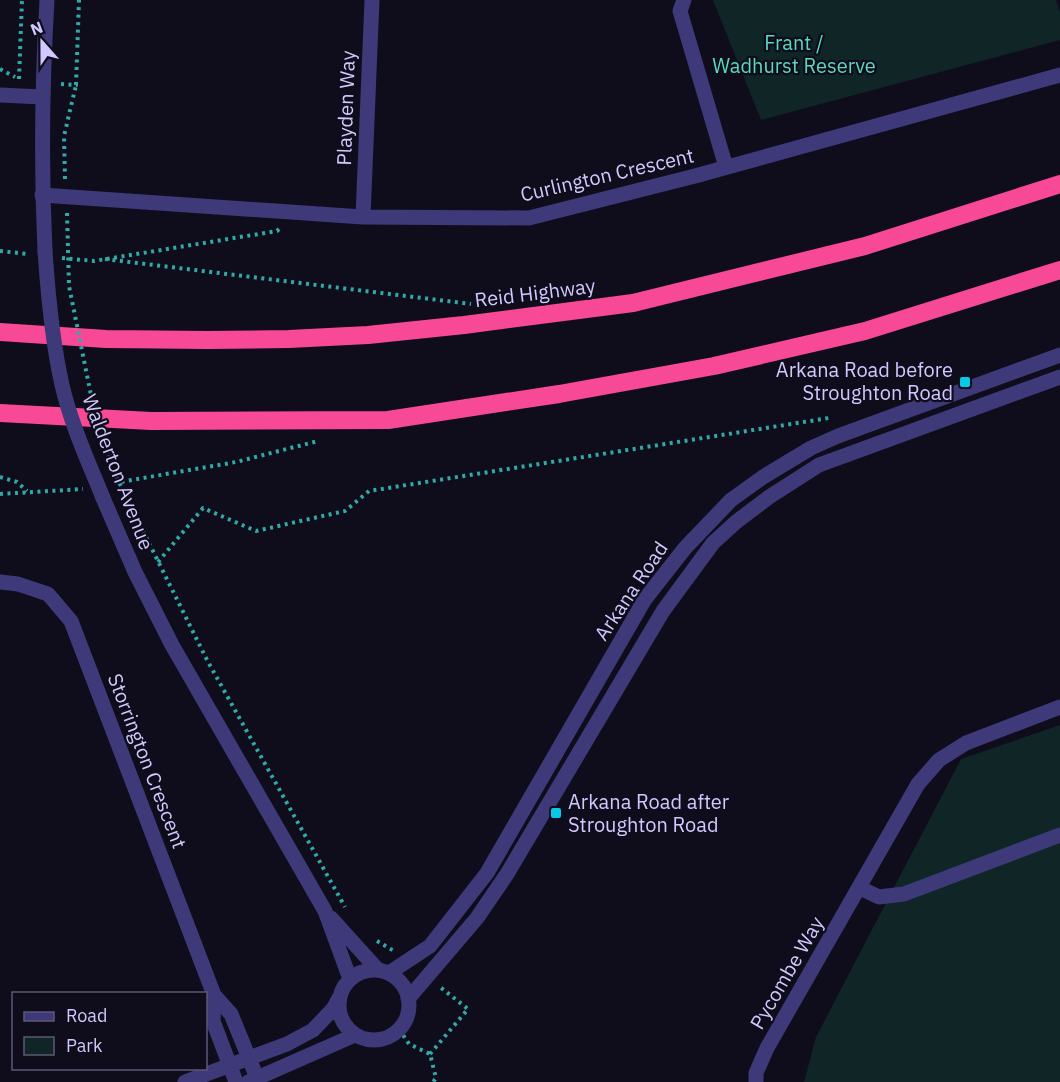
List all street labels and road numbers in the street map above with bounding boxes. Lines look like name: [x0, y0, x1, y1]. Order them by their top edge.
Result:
street label: Playden Way: [330, 50, 361, 166]
street label: Curlington Crescent: [517, 141, 696, 208]
street label: Reid Highway: [473, 272, 597, 313]
street label: Walderton Avenue: [76, 390, 161, 554]
street label: Arkana Road: [588, 536, 674, 646]
street label: Storrington Crescent: [102, 670, 193, 852]
street label: Pycombe Way: [743, 911, 830, 1034]

